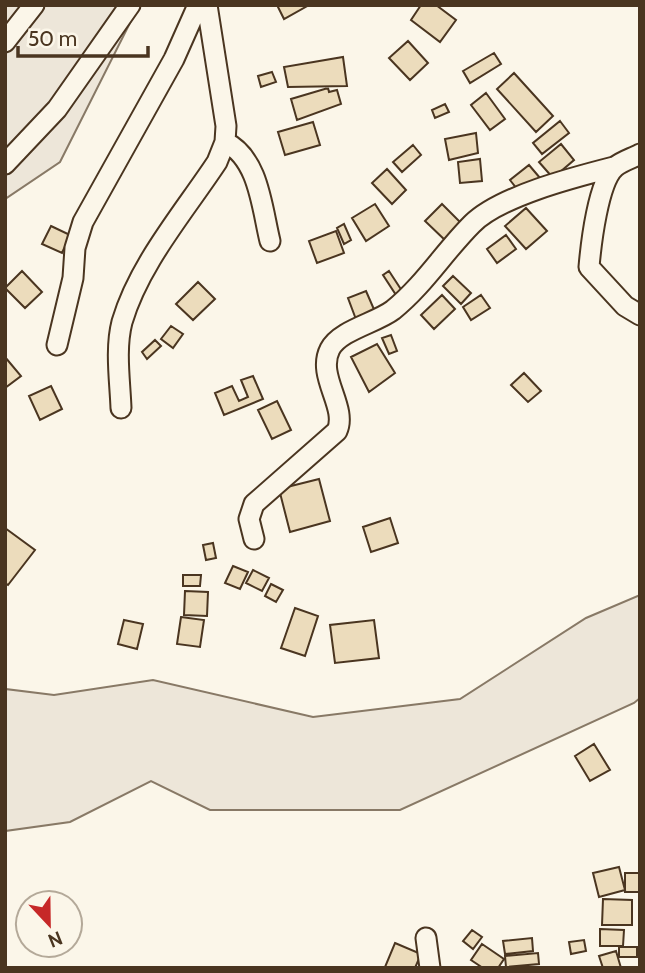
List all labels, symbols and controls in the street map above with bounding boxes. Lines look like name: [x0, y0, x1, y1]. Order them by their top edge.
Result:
scale bar: [18, 14, 147, 58]
text: 50 m: [28, 26, 77, 51]
north arrow: [14, 889, 84, 959]
text: N: [45, 926, 66, 952]

